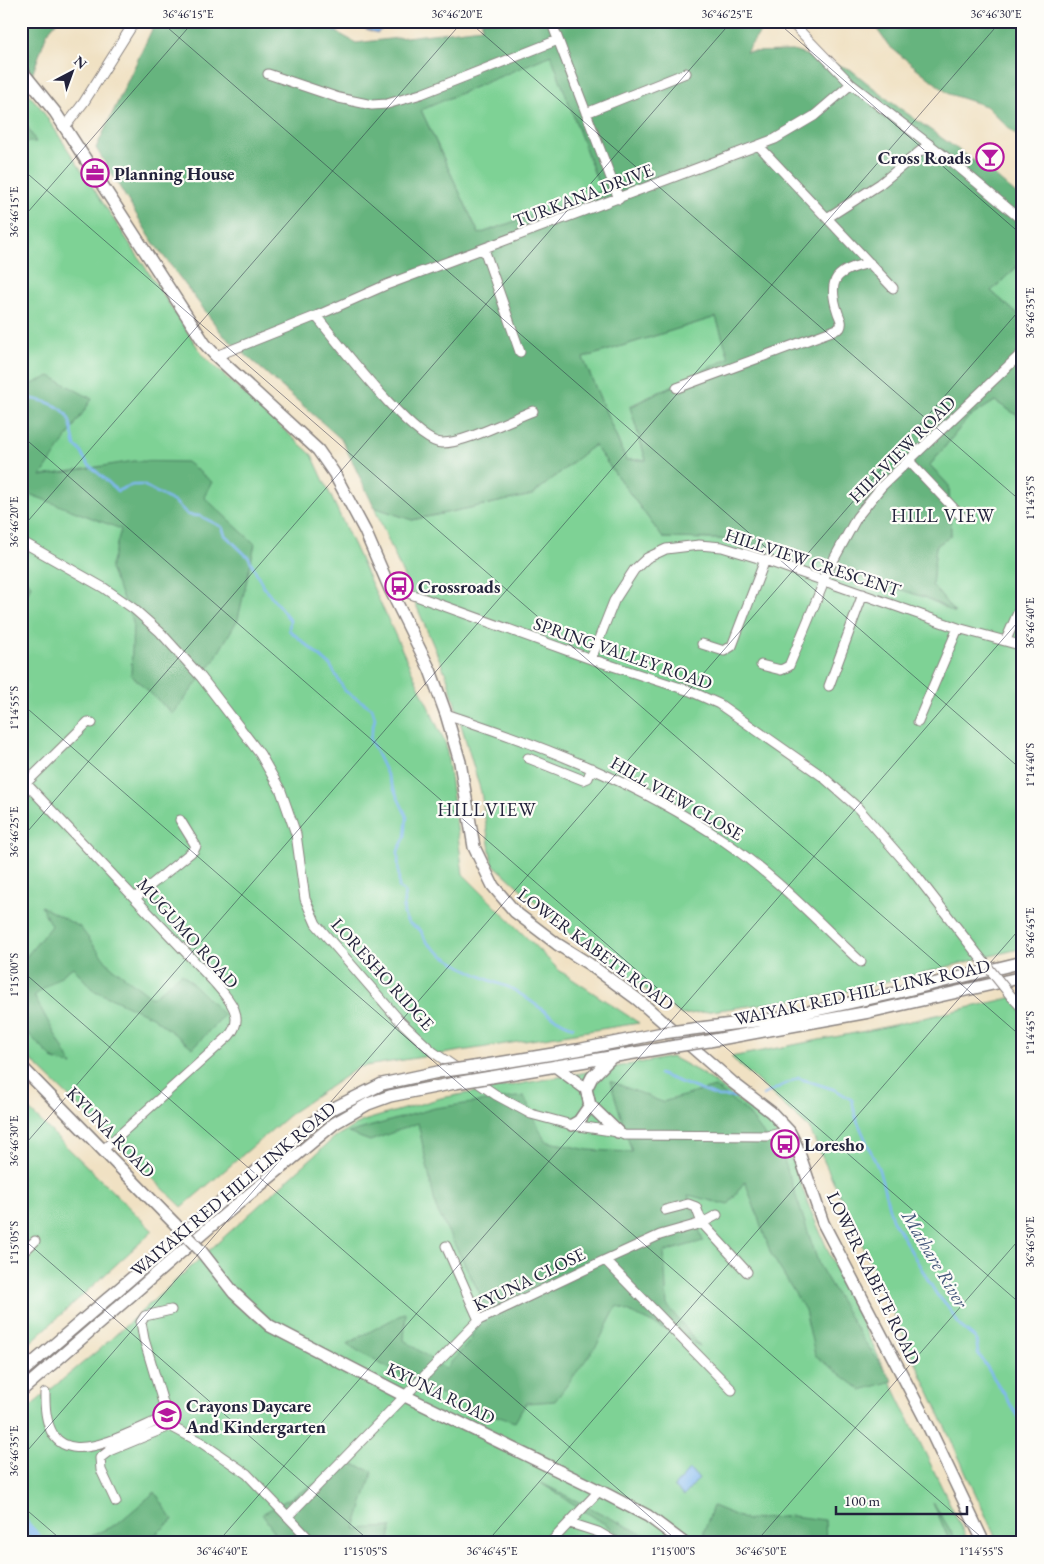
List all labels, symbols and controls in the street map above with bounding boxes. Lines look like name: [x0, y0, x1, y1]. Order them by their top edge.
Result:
text: 36°46'15"E: [162, 6, 214, 22]
text: 36°46'20"E: [431, 6, 483, 22]
text: 36°46'25"E: [701, 6, 753, 22]
text: 36°46'30"E: [970, 6, 1022, 22]
north arrow: [48, 48, 98, 98]
text: N: [70, 52, 91, 73]
bar icon: Cross Roads: [975, 142, 1005, 172]
place label: Cross Roads: [878, 146, 971, 169]
office icon: Planning House: [80, 158, 110, 188]
street label: TURKANA DRIVE: [510, 158, 656, 232]
place label: Planning House: [114, 162, 235, 185]
text: 36°46'15"E: [6, 186, 22, 238]
text: 36°46'35"E: [1022, 287, 1038, 339]
street label: HILLVIEW ROAD: [844, 391, 960, 507]
text: 1°14'35"S: [1022, 475, 1038, 520]
text: 36°46'20"E: [6, 496, 22, 548]
district label: HILL VIEW: [891, 503, 995, 528]
street label: HILLVIEW CRESCENT: [722, 523, 905, 602]
bus stop icon: Crossroads: [384, 571, 414, 601]
place label: Crossroads: [418, 575, 501, 598]
text: 36°46'40"E: [1022, 597, 1038, 649]
street label: SPRING VALLEY ROAD: [531, 612, 715, 694]
text: 1°14'55"S: [6, 685, 22, 730]
text: 1°14'40"S: [1022, 742, 1038, 787]
street label: HILL VIEW CLOSE: [607, 751, 747, 845]
district label: HILLVIEW: [437, 797, 537, 822]
text: 36°46'25"E: [6, 806, 22, 858]
street label: MUGUMO ROAD: [132, 873, 244, 993]
street label: LOWER KABETE ROAD: [513, 883, 679, 1015]
text: 36°46'45"E: [1022, 907, 1038, 959]
street label: LORESHO RIDGE: [327, 913, 439, 1035]
text: 1°15'00"S: [6, 952, 22, 997]
street label: WAIYAKI RED HILL LINK ROAD: [732, 954, 992, 1030]
text: 1°14'45"S: [1022, 1010, 1038, 1055]
street label: KYUNA ROAD: [62, 1081, 160, 1183]
street label: WAIYAKI RED HILL LINK ROAD: [126, 1096, 340, 1282]
text: 36°46'30"E: [6, 1115, 22, 1167]
bus stop icon: Loresho: [770, 1129, 800, 1159]
place label: Loresho: [804, 1133, 864, 1156]
street label: LOWER KABETE ROAD: [822, 1188, 926, 1368]
water label: Mathare River: [896, 1205, 974, 1313]
text: 36°46'50"E: [1022, 1216, 1038, 1268]
text: 1°15'05"S: [6, 1220, 22, 1265]
street label: KYUNA CLOSE: [469, 1242, 589, 1316]
street label: KYUNA ROAD: [383, 1357, 499, 1429]
place label: Crayons Daycare And Kindergarten: [185, 1394, 326, 1438]
school or university icon: Crayons Daycare And Kindergarten: [152, 1400, 182, 1430]
text: 36°46'35"E: [6, 1425, 22, 1477]
scale bar: [836, 1484, 968, 1516]
text: 100 m: [844, 1491, 881, 1510]
text: 36°46'40"E: [196, 1543, 248, 1559]
text: 1°15'05"S: [343, 1543, 388, 1559]
text: 36°46'45"E: [466, 1543, 518, 1559]
text: 1°15'00"S: [651, 1543, 696, 1559]
text: 36°46'50"E: [735, 1543, 787, 1559]
text: 1°14'55"S: [959, 1543, 1004, 1559]

